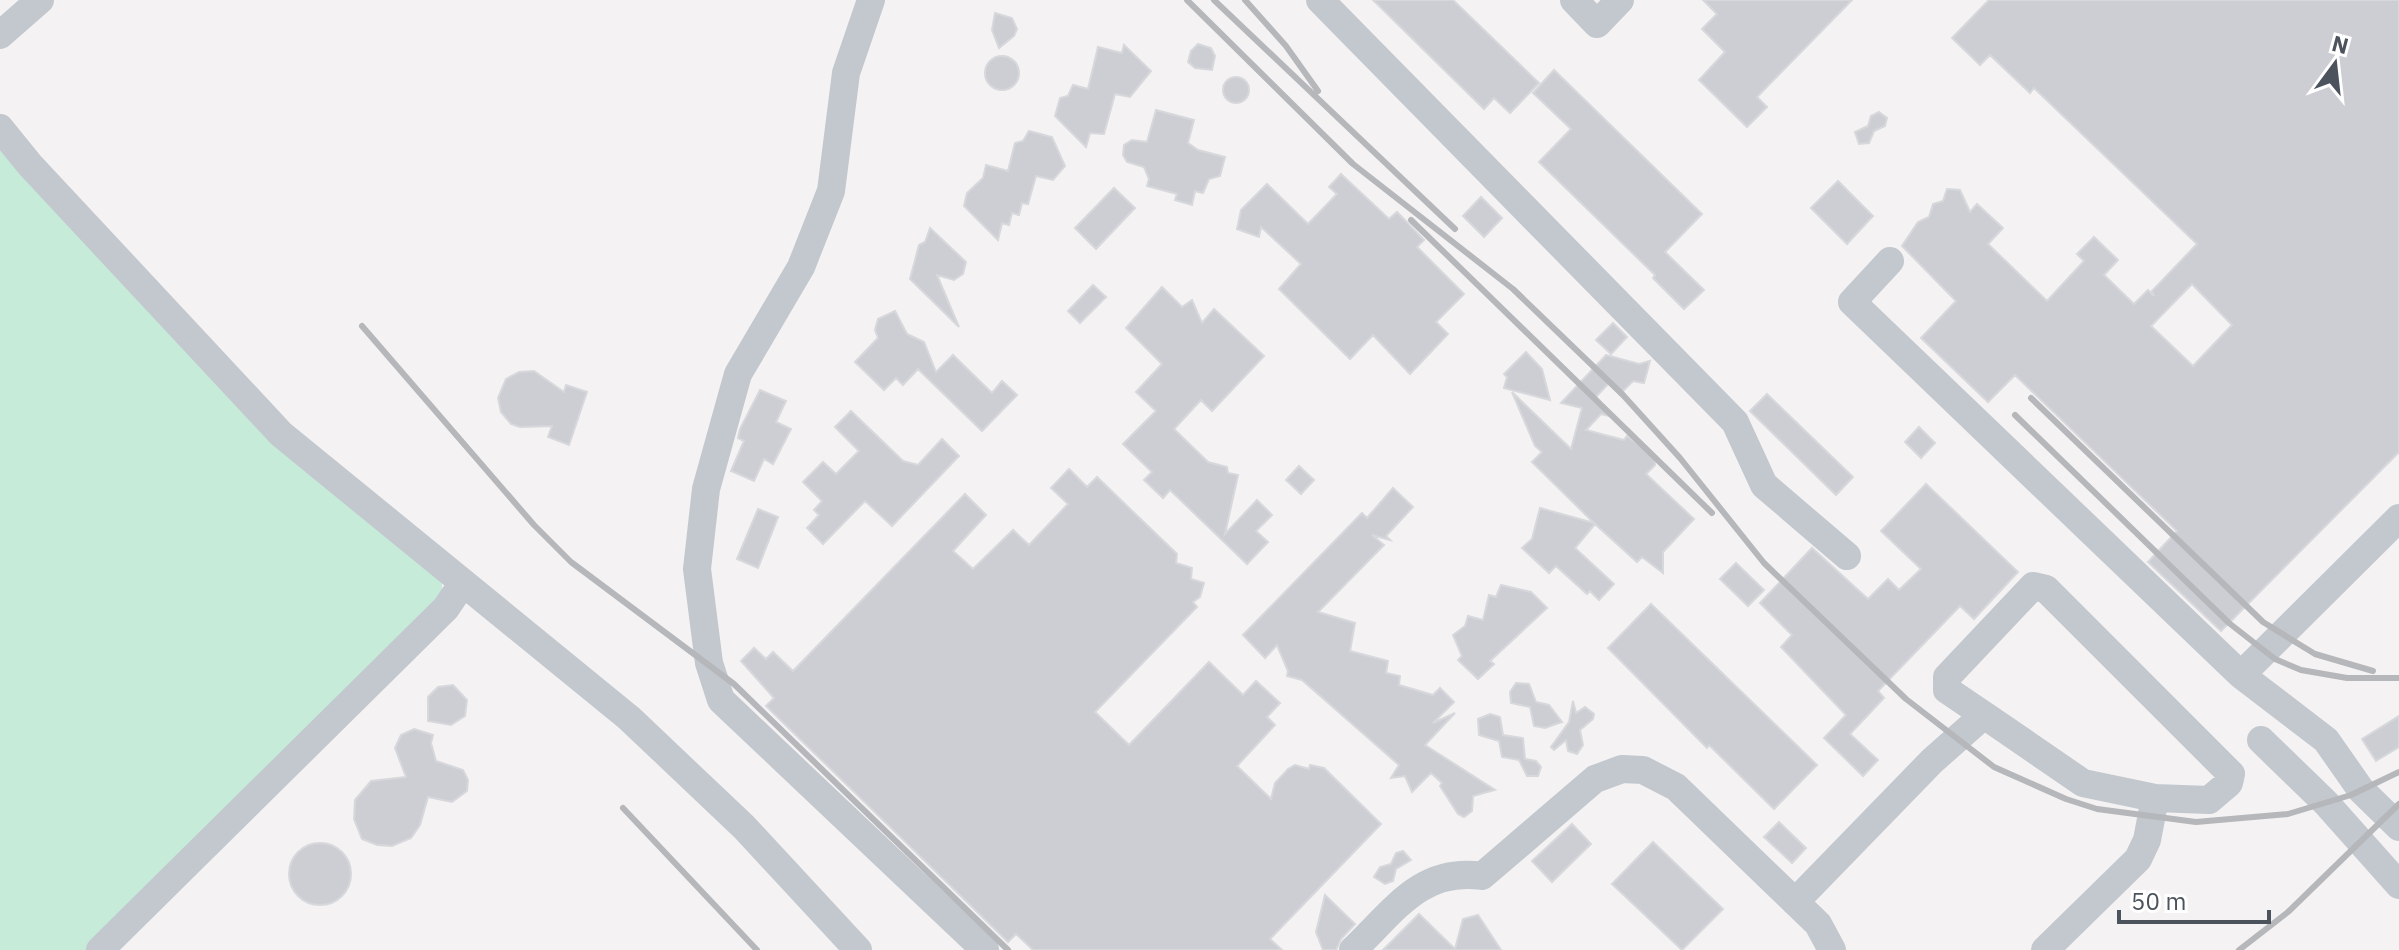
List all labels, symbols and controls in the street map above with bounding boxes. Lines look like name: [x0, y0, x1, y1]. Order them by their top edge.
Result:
north arrow: [2295, 24, 2375, 104]
text: N: [2329, 28, 2352, 60]
scale bar: [2119, 874, 2269, 924]
text: 50 m: [2131, 885, 2186, 917]

